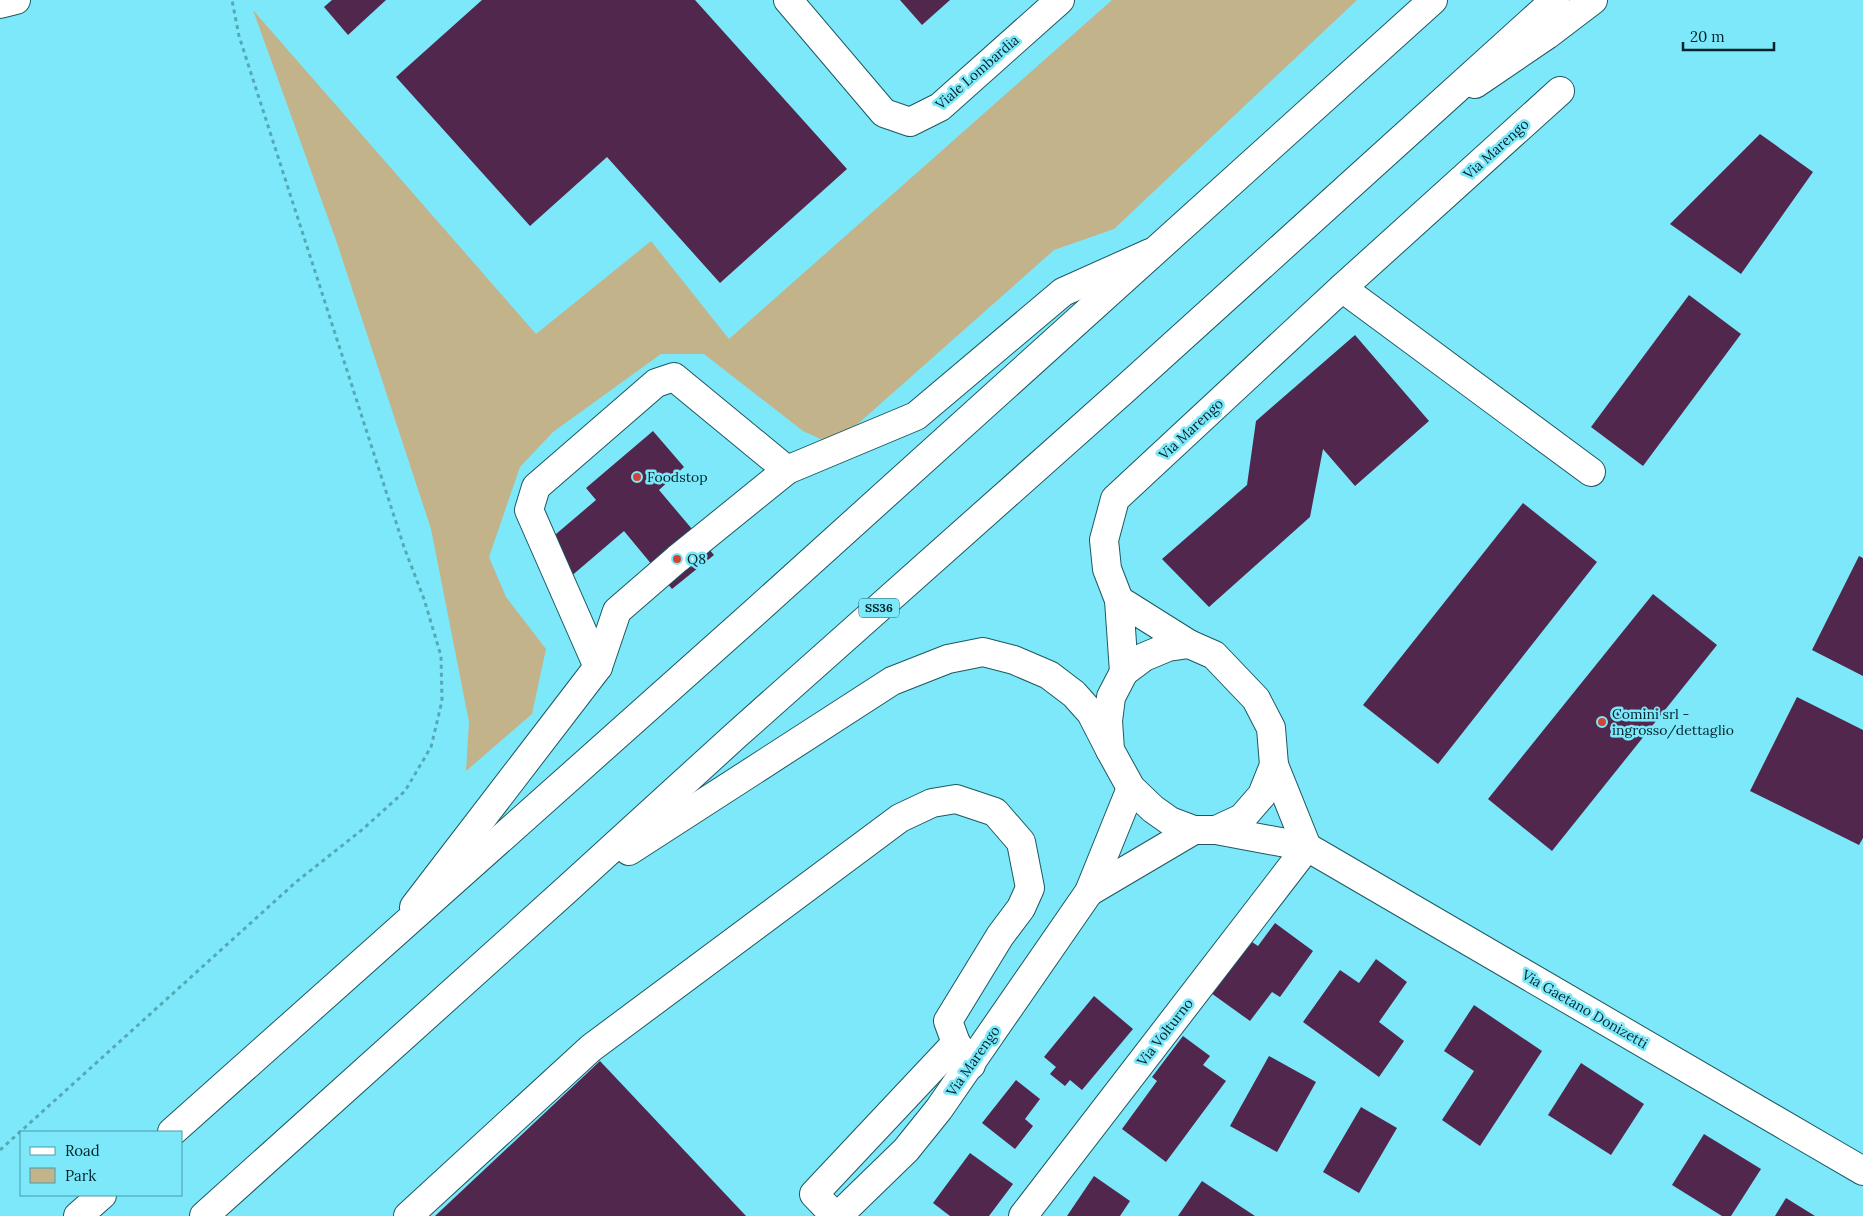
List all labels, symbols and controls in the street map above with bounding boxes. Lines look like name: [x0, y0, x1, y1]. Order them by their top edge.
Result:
scale bar: [1683, 20, 1774, 52]
text: 20 m: [1690, 27, 1725, 46]
street label: Viale Lombardia: [931, 31, 1022, 114]
street label: Via Marengo: [1459, 115, 1532, 184]
street label: Via Marengo: [1154, 395, 1227, 464]
place label: Foodstop: [647, 468, 708, 486]
marker: Foodstop: [631, 471, 643, 483]
place label: Q8: [687, 550, 706, 568]
marker: Q8: [671, 553, 683, 565]
road number: SS36: [859, 598, 899, 618]
place label: Comini srl - ingrosso/dettaglio: [1612, 705, 1734, 739]
marker: Comini srl - ingrosso/dettaglio: [1596, 716, 1608, 728]
street label: Via Gaetano Donizetti: [1518, 965, 1651, 1052]
street label: Via Volturno: [1132, 995, 1197, 1070]
street label: Via Marengo: [942, 1022, 1004, 1100]
legend: [20, 1131, 182, 1196]
text: Road: [65, 1141, 100, 1160]
text: Park: [65, 1166, 96, 1185]

